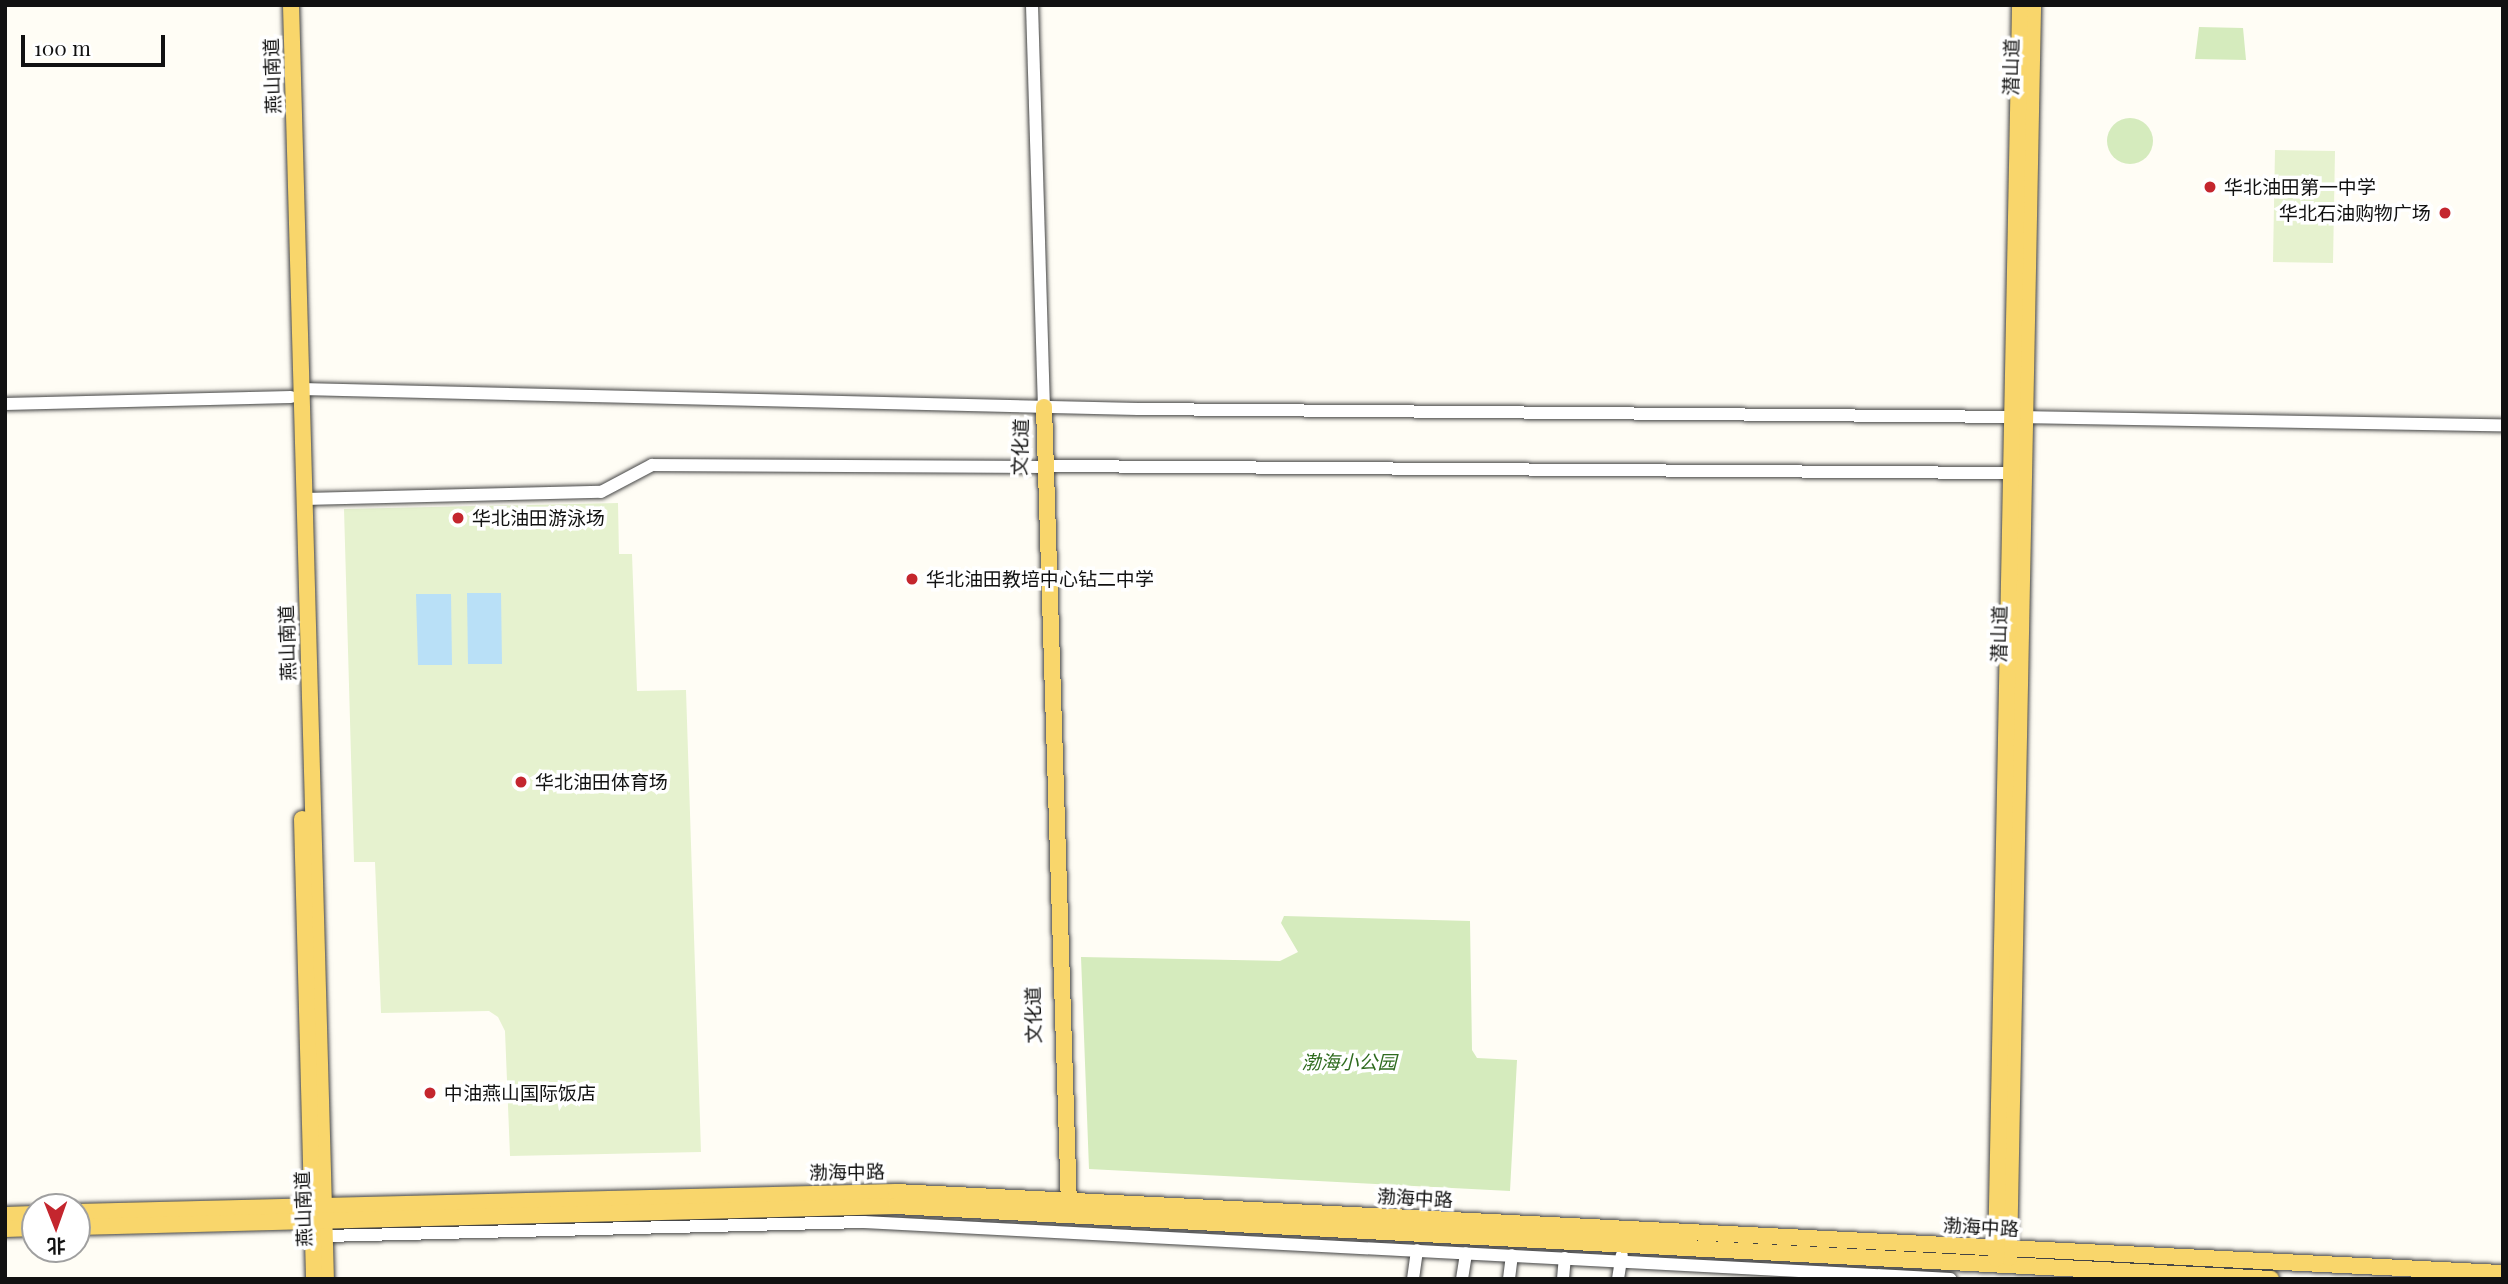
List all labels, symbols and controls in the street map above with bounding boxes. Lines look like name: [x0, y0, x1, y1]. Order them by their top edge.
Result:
scale bar: [24, 21, 168, 65]
text: 100 m: [34, 33, 91, 61]
street label: 燕山南道: [259, 38, 285, 114]
street label: 潜山道: [1999, 38, 2023, 96]
place label: 华北油田第一中学: [2224, 176, 2376, 198]
marker: 华北油田第一中学: [2202, 179, 2218, 195]
place label: 华北石油购物广场: [2279, 202, 2431, 224]
marker: 华北石油购物广场: [2437, 205, 2453, 221]
street label: 文化道: [1008, 418, 1032, 476]
place label: 华北油田游泳场: [472, 507, 605, 529]
marker: 华北油田游泳场: [450, 510, 466, 526]
place label: 华北油田教培中心钻二中学: [926, 568, 1154, 590]
marker: 华北油田教培中心钻二中学: [904, 571, 920, 587]
street label: 燕山南道: [274, 605, 300, 681]
street label: 潜山道: [1987, 605, 2011, 663]
place label: 华北油田体育场: [535, 771, 668, 793]
marker: 华北油田体育场: [513, 774, 529, 790]
street label: 文化道: [1021, 986, 1045, 1044]
park label: 渤海小公园: [1302, 1051, 1396, 1073]
place label: 中油燕山国际饭店: [444, 1082, 596, 1104]
marker: 中油燕山国际饭店: [422, 1085, 438, 1101]
street label: 渤海中路: [809, 1160, 885, 1184]
street label: 燕山南道: [290, 1171, 316, 1247]
street label: 渤海中路: [1376, 1185, 1454, 1211]
north arrow: [21, 1193, 91, 1263]
street label: 渤海中路: [1942, 1214, 2020, 1240]
text: 北: [47, 1234, 66, 1260]

